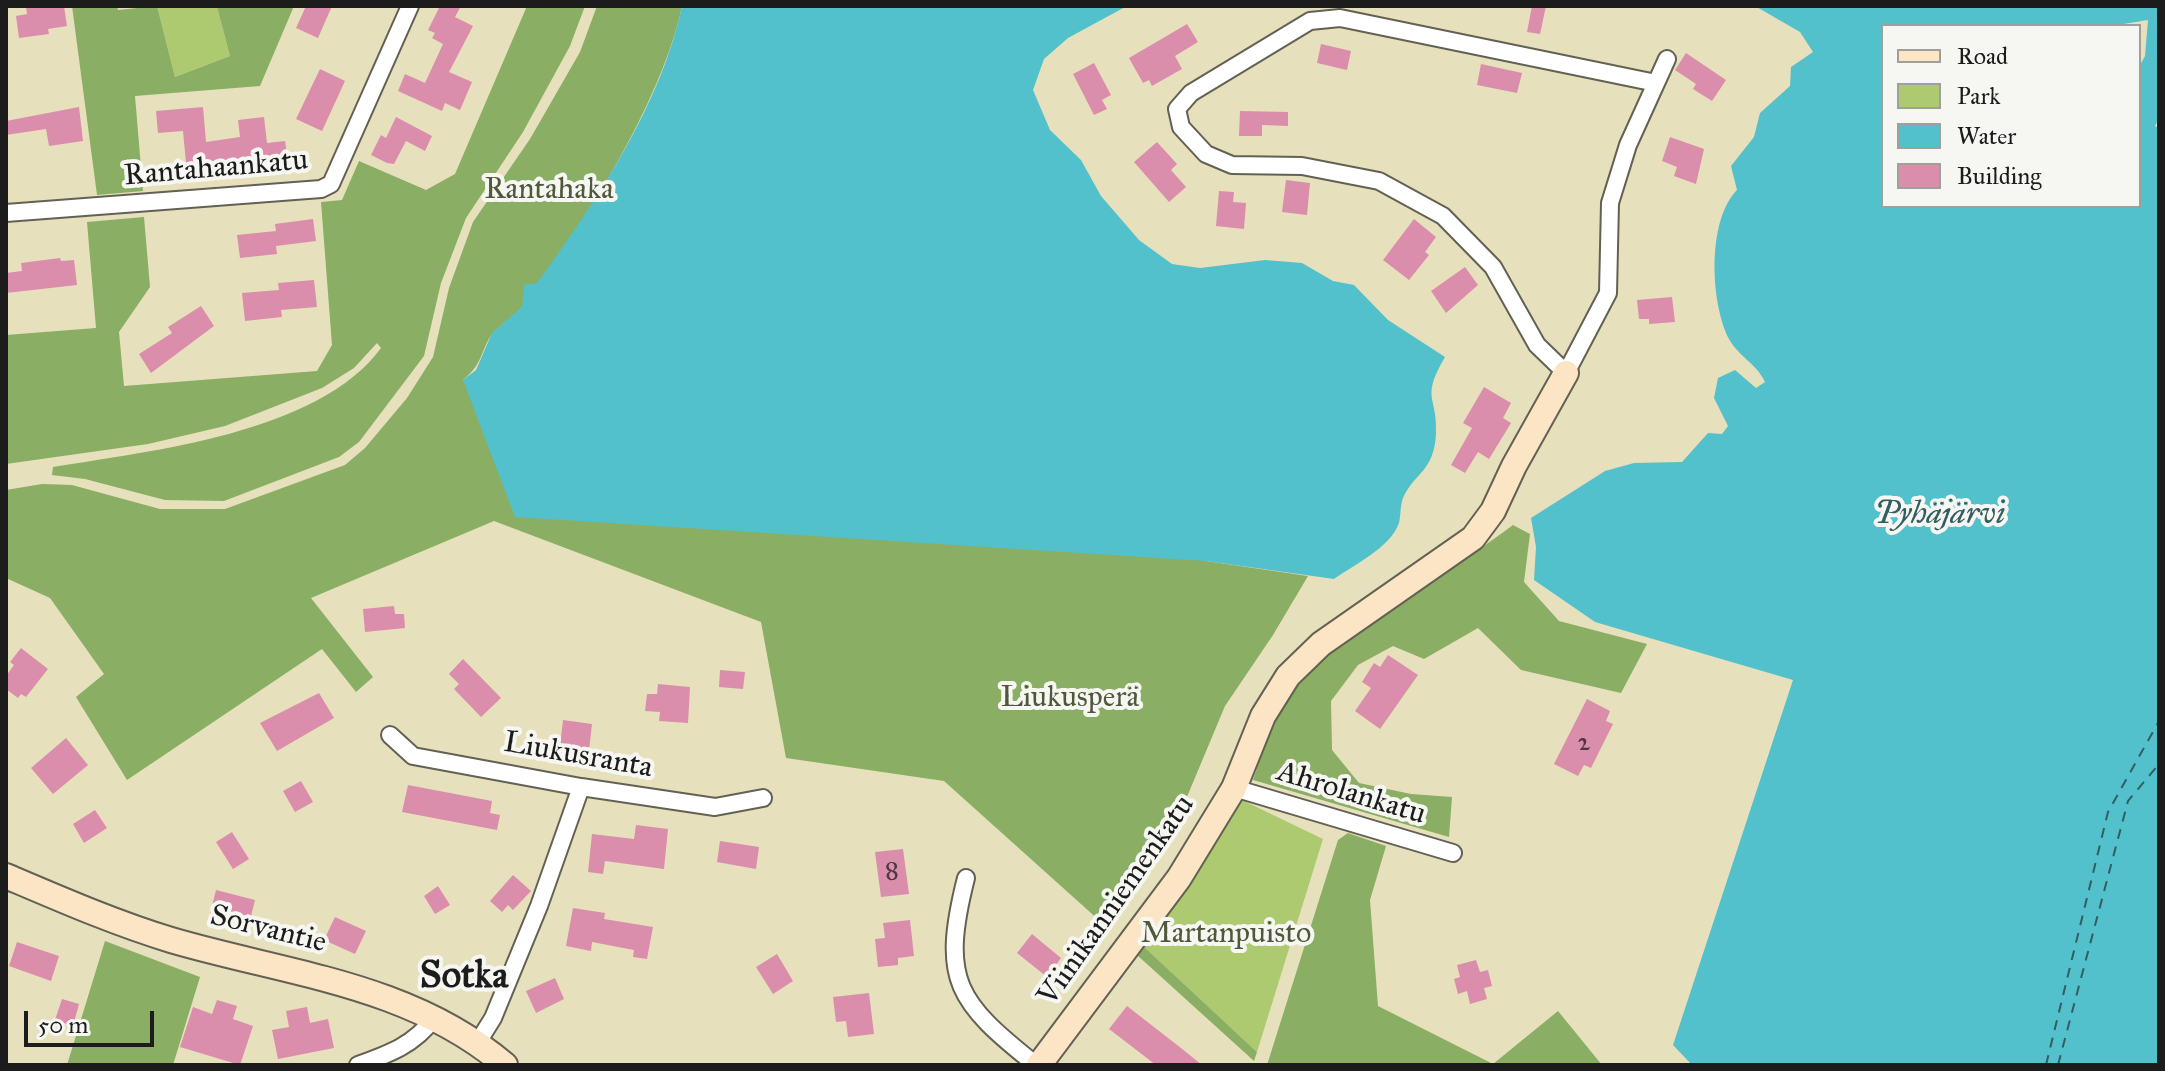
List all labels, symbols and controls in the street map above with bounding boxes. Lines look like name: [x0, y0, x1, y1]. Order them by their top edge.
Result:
legend: [1881, 24, 2141, 208]
text: Road: [1957, 41, 2008, 71]
text: Park: [1957, 81, 2000, 111]
text: Water: [1957, 121, 2016, 151]
street label: Rantahaankatu: [122, 143, 310, 195]
text: Building: [1957, 161, 2042, 191]
park label: Rantahaka: [484, 173, 614, 209]
water label: Pyhäjärvi: [1875, 496, 2005, 534]
park label: Liukusperä: [1001, 681, 1139, 717]
street label: Liukusranta: [501, 725, 655, 787]
house number: 2: [1578, 728, 1590, 760]
street label: Ahrolankatu: [1272, 754, 1430, 834]
street label: Viinikanniemenkatu: [1031, 789, 1203, 1013]
house number: 8: [885, 857, 899, 889]
street label: Sorvantie: [206, 898, 330, 962]
park label: Martanpuisto: [1141, 917, 1311, 953]
district label: Sotka: [420, 955, 508, 1001]
scale bar: [28, 995, 158, 1045]
text: 50 m: [38, 1010, 88, 1040]

